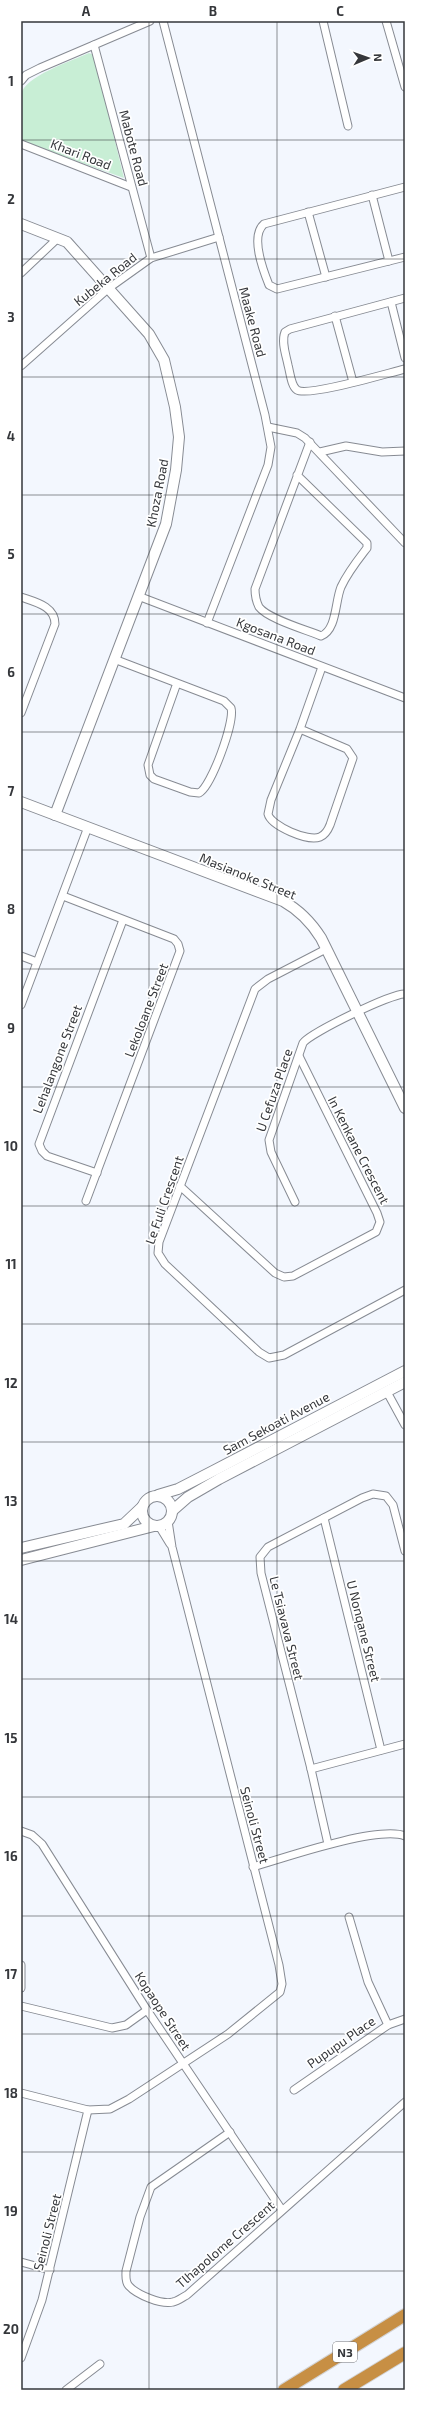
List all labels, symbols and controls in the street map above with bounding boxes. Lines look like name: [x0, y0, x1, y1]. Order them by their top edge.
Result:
text: A: [82, 3, 91, 19]
text: B: [209, 3, 217, 19]
text: C: [336, 3, 344, 19]
north arrow: [348, 38, 388, 78]
text: N: [372, 53, 385, 62]
text: 1: [8, 73, 14, 89]
street label: Mabote Road: [116, 108, 152, 188]
street label: Khari Road: [48, 135, 114, 173]
text: 2: [7, 191, 15, 207]
street label: Kubeka Road: [70, 249, 140, 309]
street label: Maake Road: [236, 285, 270, 359]
text: 3: [7, 309, 15, 325]
text: 4: [7, 428, 15, 444]
street label: Khoza Road: [143, 458, 171, 528]
text: 5: [7, 546, 15, 562]
street label: Kgosana Road: [234, 614, 318, 658]
text: 6: [7, 664, 15, 680]
text: 7: [8, 783, 15, 799]
street label: Masianoke Street: [197, 849, 299, 903]
text: 8: [7, 901, 15, 917]
street label: Lekoloane Street: [121, 961, 171, 1059]
street label: Lehalangone Street: [29, 1002, 85, 1116]
text: 9: [7, 1020, 15, 1036]
street label: U Cefuza Place: [252, 1046, 296, 1134]
street label: In Kenkane Crescent: [325, 1093, 393, 1207]
text: 10: [4, 1138, 18, 1154]
street label: Le Fuli Crescent: [141, 1154, 187, 1246]
text: 11: [5, 1256, 17, 1272]
text: 12: [4, 1375, 18, 1391]
street label: Sam Sekoati Avenue: [220, 1388, 332, 1458]
text: 13: [5, 1493, 18, 1509]
street label: Le Tsiavava Street: [266, 1574, 308, 1682]
street label: U Nonqane Street: [344, 1579, 384, 1683]
text: 14: [4, 1611, 18, 1627]
text: 15: [5, 1730, 17, 1746]
street label: Seinoli Street: [237, 1785, 273, 1865]
text: 16: [4, 1848, 18, 1864]
text: 17: [5, 1966, 17, 1982]
street label: Kopaope Street: [132, 1969, 194, 2053]
street label: Pupupu Place: [304, 2013, 378, 2071]
text: 18: [4, 2085, 18, 2101]
street label: Seinoli Street: [30, 2192, 64, 2272]
street label: Tlhapolome Crescent: [172, 2197, 278, 2291]
text: 19: [4, 2203, 18, 2219]
text: 20: [3, 2321, 19, 2337]
road number: N3: [333, 2342, 357, 2362]

